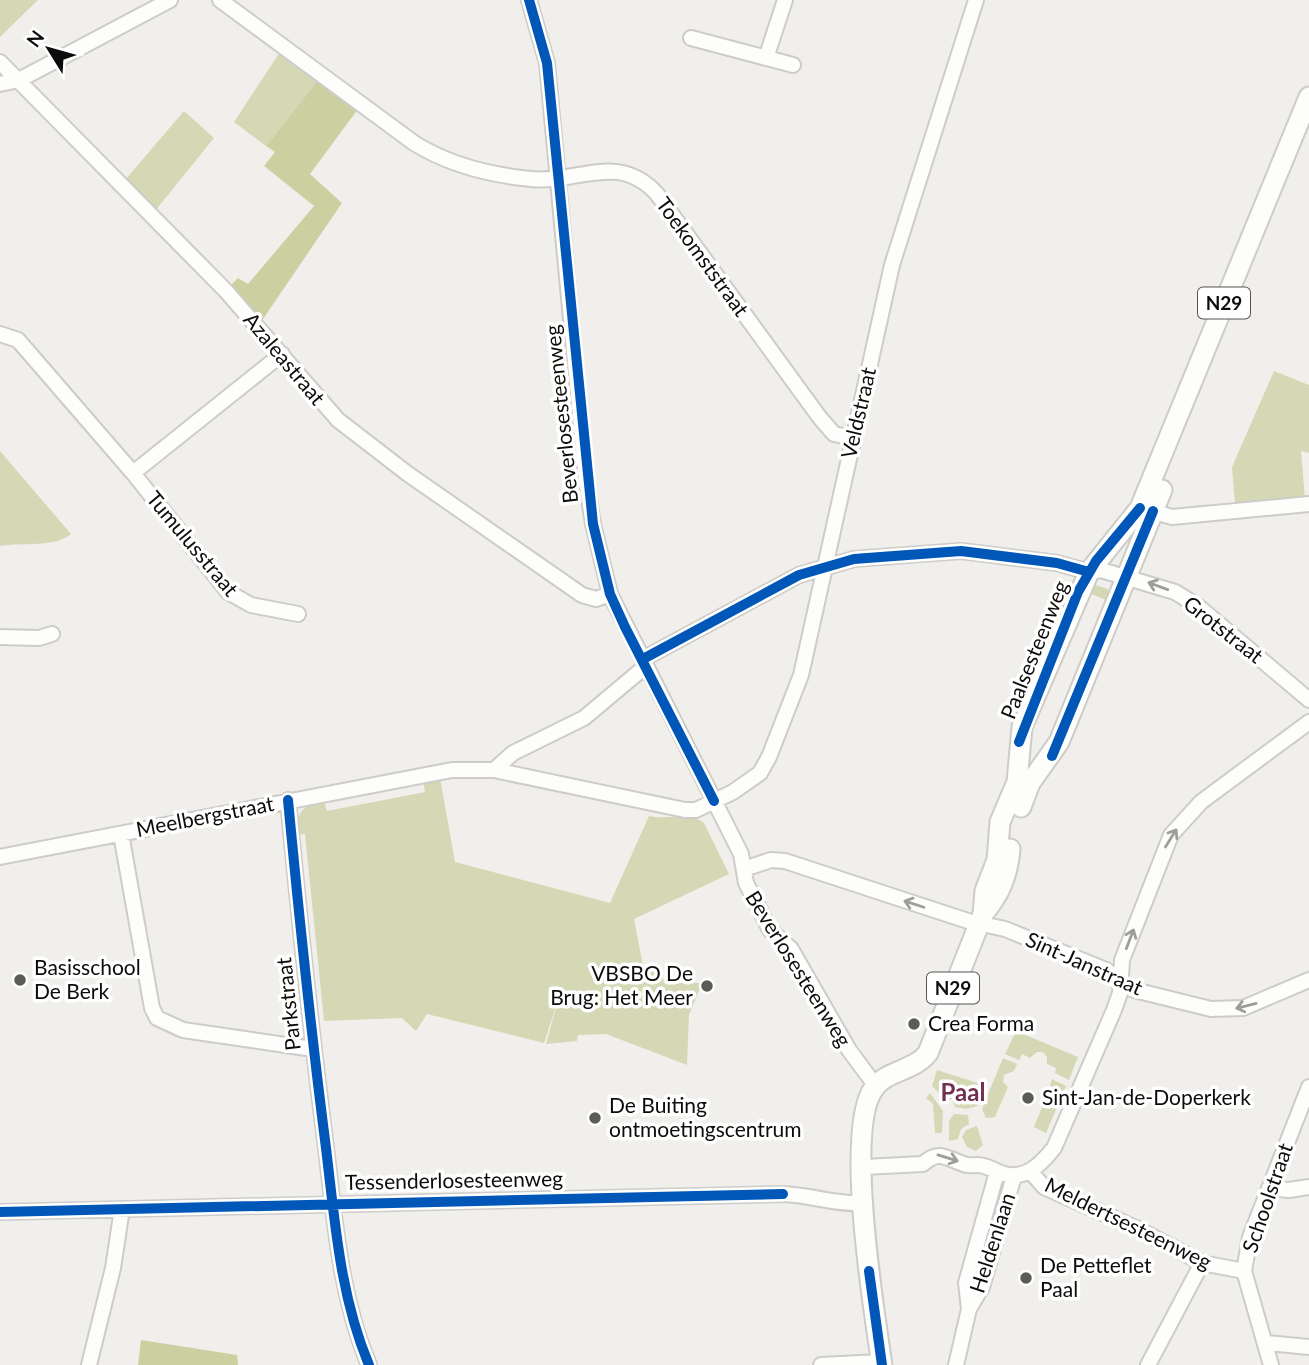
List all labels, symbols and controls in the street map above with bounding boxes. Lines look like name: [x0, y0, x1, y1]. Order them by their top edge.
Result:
north arrow: [14, 14, 84, 84]
text: N: [21, 26, 49, 51]
street label: Toekomststraat: [652, 192, 755, 321]
road number: N29: [1198, 288, 1250, 318]
street label: Azaleastraat: [239, 307, 331, 410]
street label: Beverlosesteenweg: [539, 324, 582, 505]
street label: Veldstraat: [835, 364, 880, 461]
street label: Tumulusstraat: [142, 486, 244, 601]
street label: Paalsesteenweg: [994, 577, 1073, 722]
one-way arrow: [1147, 579, 1169, 591]
street label: Grotstraat: [1179, 590, 1269, 668]
street label: Meelbergstraat: [134, 790, 276, 841]
one-way arrow: [1164, 828, 1178, 848]
street label: Beverlosesteenweg: [741, 886, 857, 1051]
one-way arrow: [903, 896, 925, 909]
street label: Sint-Janstraat: [1022, 926, 1147, 1000]
one-way arrow: [1125, 928, 1137, 950]
place label: Basisschool De Berk: [34, 954, 141, 1003]
street label: Parkstraat: [270, 956, 305, 1052]
place label: VBSBO De Brug: Het Meer: [550, 960, 693, 1009]
marker: Basisschool De Berk: [12, 972, 28, 988]
road number: N29: [927, 972, 979, 1004]
marker: VBSBO De Brug: Het Meer: [699, 978, 715, 994]
one-way arrow: [1235, 1000, 1258, 1013]
place label: Crea Forma: [928, 1010, 1034, 1035]
marker: Crea Forma: [906, 1016, 922, 1032]
district label: Paal: [941, 1077, 985, 1106]
place label: Sint-Jan-de-Doperkerk: [1042, 1084, 1251, 1109]
marker: Sint-Jan-de-Doperkerk: [1020, 1090, 1036, 1106]
place label: De Buiting ontmoetingscentrum: [609, 1092, 802, 1141]
marker: De Buiting ontmoetingscentrum: [587, 1110, 603, 1126]
street label: Schoolstraat: [1236, 1139, 1297, 1256]
one-way arrow: [936, 1153, 958, 1166]
street label: Tessenderlosesteenweg: [345, 1165, 563, 1194]
street label: Meldertsesteenweg: [1041, 1171, 1216, 1274]
street label: Heldenlaan: [964, 1189, 1020, 1296]
place label: De Petteflet Paal: [1040, 1252, 1152, 1301]
marker: De Petteflet Paal: [1018, 1270, 1034, 1286]

